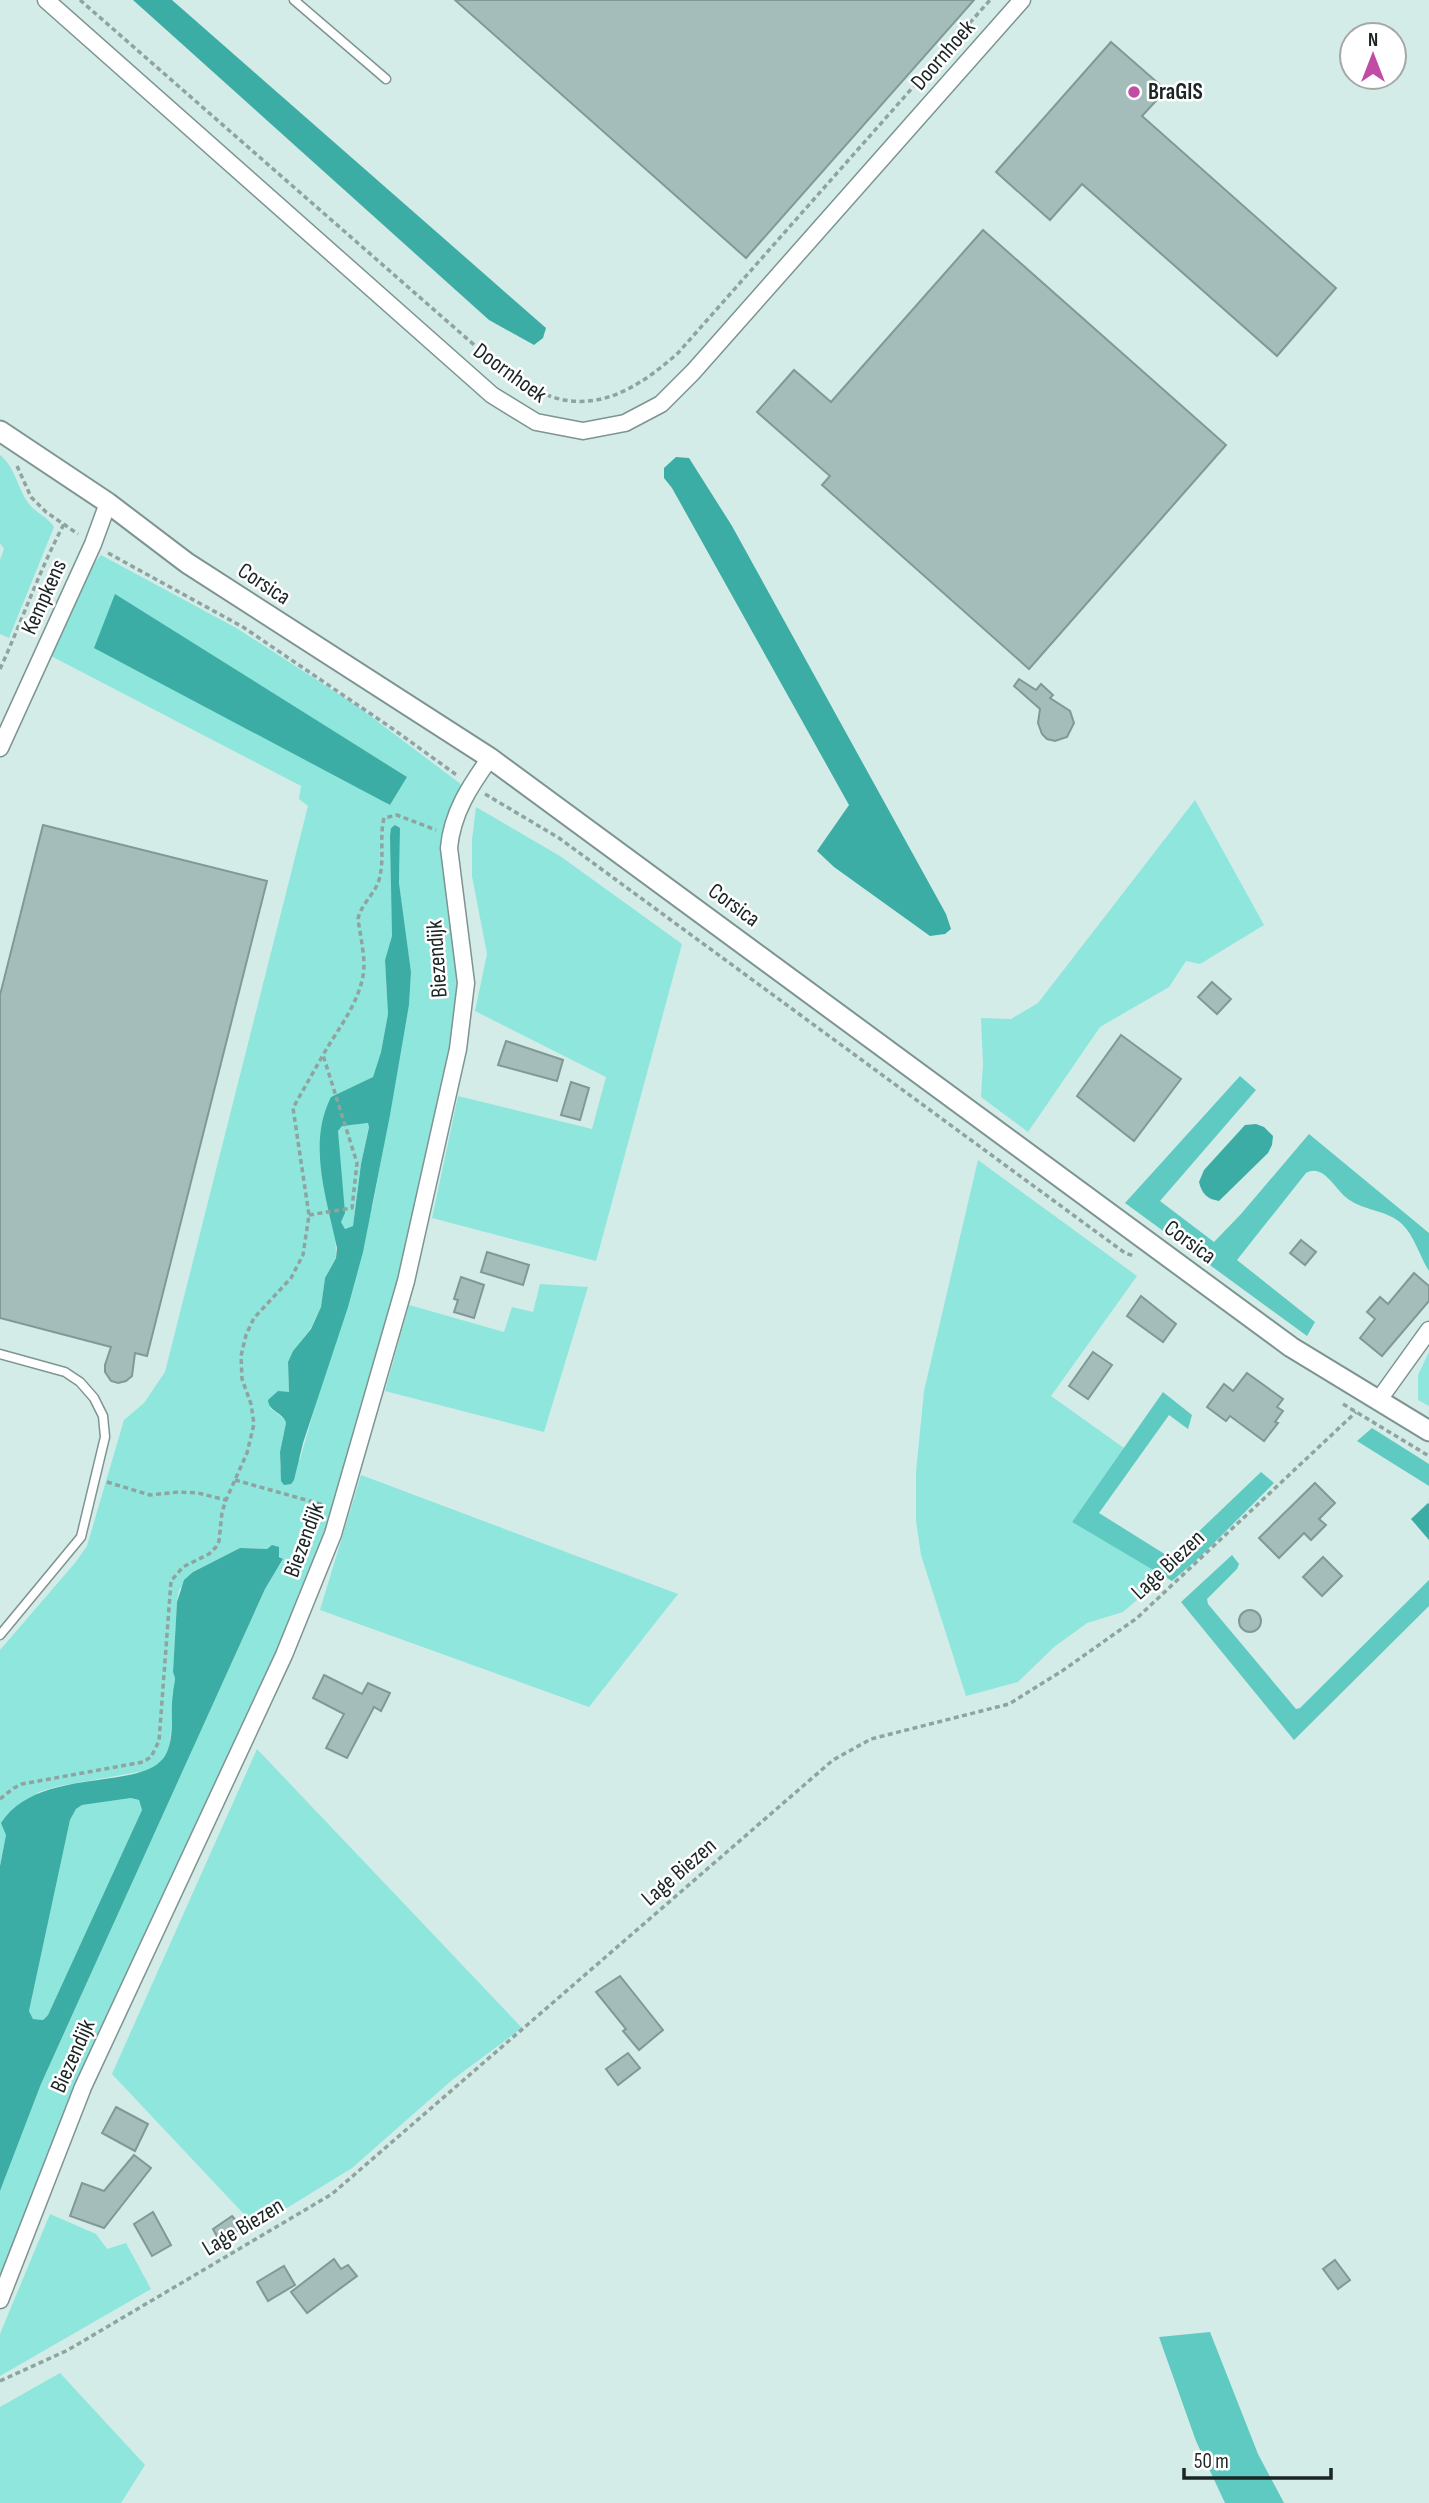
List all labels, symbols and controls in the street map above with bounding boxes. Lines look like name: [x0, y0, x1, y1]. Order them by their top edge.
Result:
street label: Doornhoek: [905, 14, 981, 96]
north arrow: [1338, 21, 1408, 91]
text: N: [1368, 29, 1378, 52]
place label: BraGIS: [1148, 78, 1203, 106]
marker: BraGIS: [1126, 84, 1142, 100]
street label: Doornhoek: [468, 337, 552, 409]
street label: Kempkens: [15, 555, 73, 639]
street label: Corsica: [232, 557, 296, 611]
street label: Corsica: [703, 877, 765, 933]
street label: Biezendijk: [420, 919, 454, 999]
street label: Corsica: [1159, 1214, 1221, 1270]
street label: Biezendijk: [278, 1499, 330, 1581]
street label: Lage Biezen: [1125, 1524, 1211, 1606]
street label: Lage Biezen: [636, 1832, 722, 1912]
street label: Biezendijk: [44, 2015, 102, 2097]
street label: Lage Biezen: [197, 2192, 289, 2262]
scale bar: [1184, 2436, 1331, 2480]
text: 50 m: [1194, 2449, 1229, 2474]

